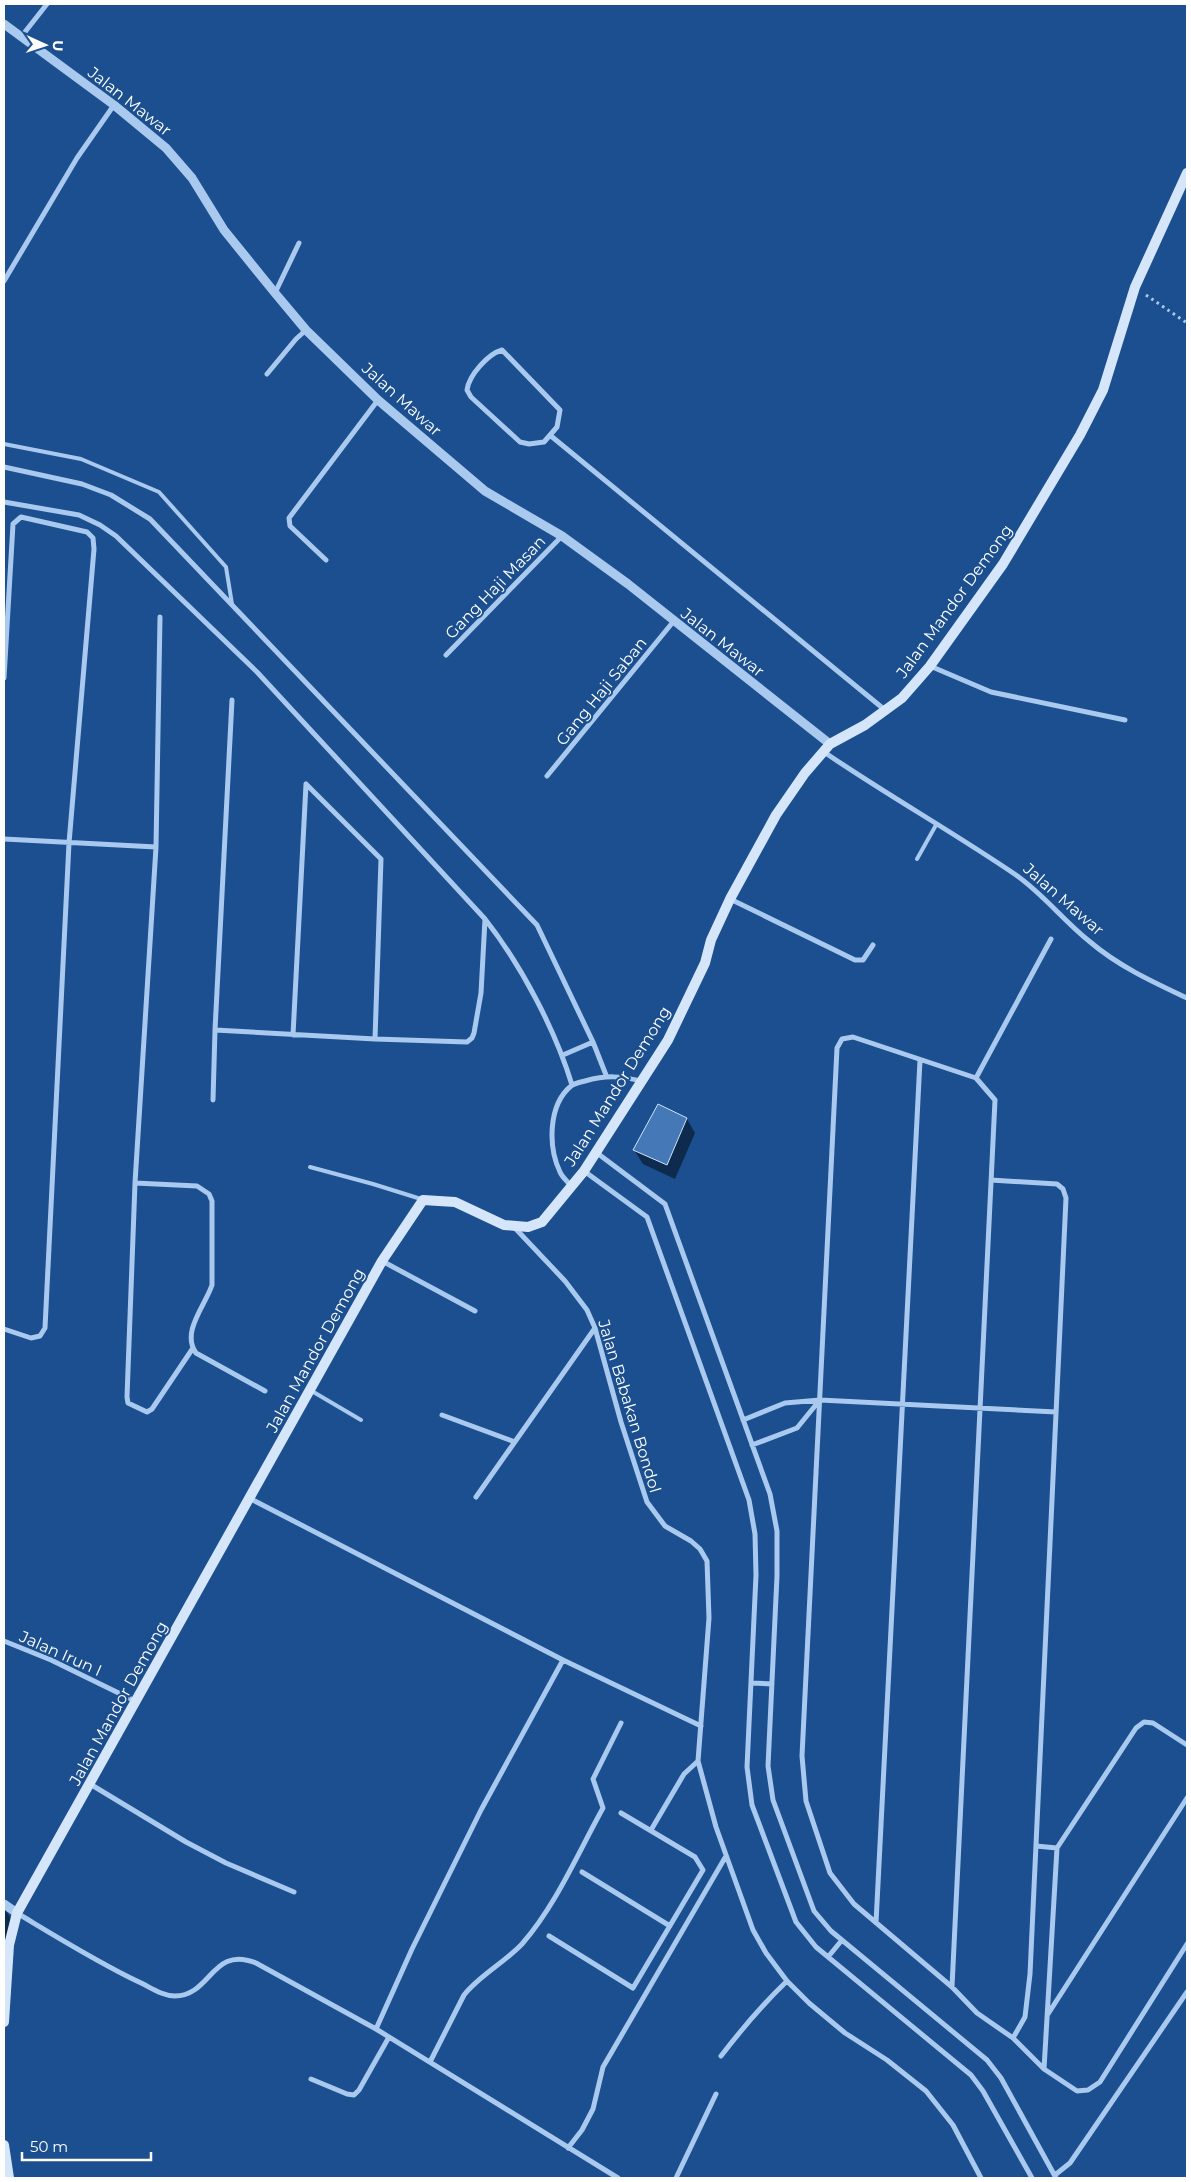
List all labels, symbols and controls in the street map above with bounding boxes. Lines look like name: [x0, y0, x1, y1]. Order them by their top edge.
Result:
north arrow: [20, 20, 70, 70]
text: U: [49, 40, 67, 52]
street label: Jalan Mawar: [84, 62, 175, 140]
street label: Jalan Mawar: [357, 358, 445, 440]
street label: Jalan Mandor Demong: [892, 521, 1016, 682]
street label: Gang Haji Masan: [441, 532, 549, 643]
street label: Jalan Mawar: [677, 603, 768, 681]
street label: Gang Haji Saban: [552, 633, 651, 749]
street label: Jalan Mawar: [1019, 859, 1108, 939]
street label: Jalan Mandor Demong: [560, 1003, 674, 1171]
street label: Jalan Mandor Demong: [262, 1265, 369, 1437]
street label: Jalan Babakan Bondol: [594, 1316, 665, 1495]
street label: Jalan Mandor Demong: [65, 1618, 172, 1790]
street label: Jalan Irun I: [16, 1626, 105, 1680]
scale bar: [22, 2130, 151, 2162]
text: 50 m: [30, 2137, 68, 2156]

